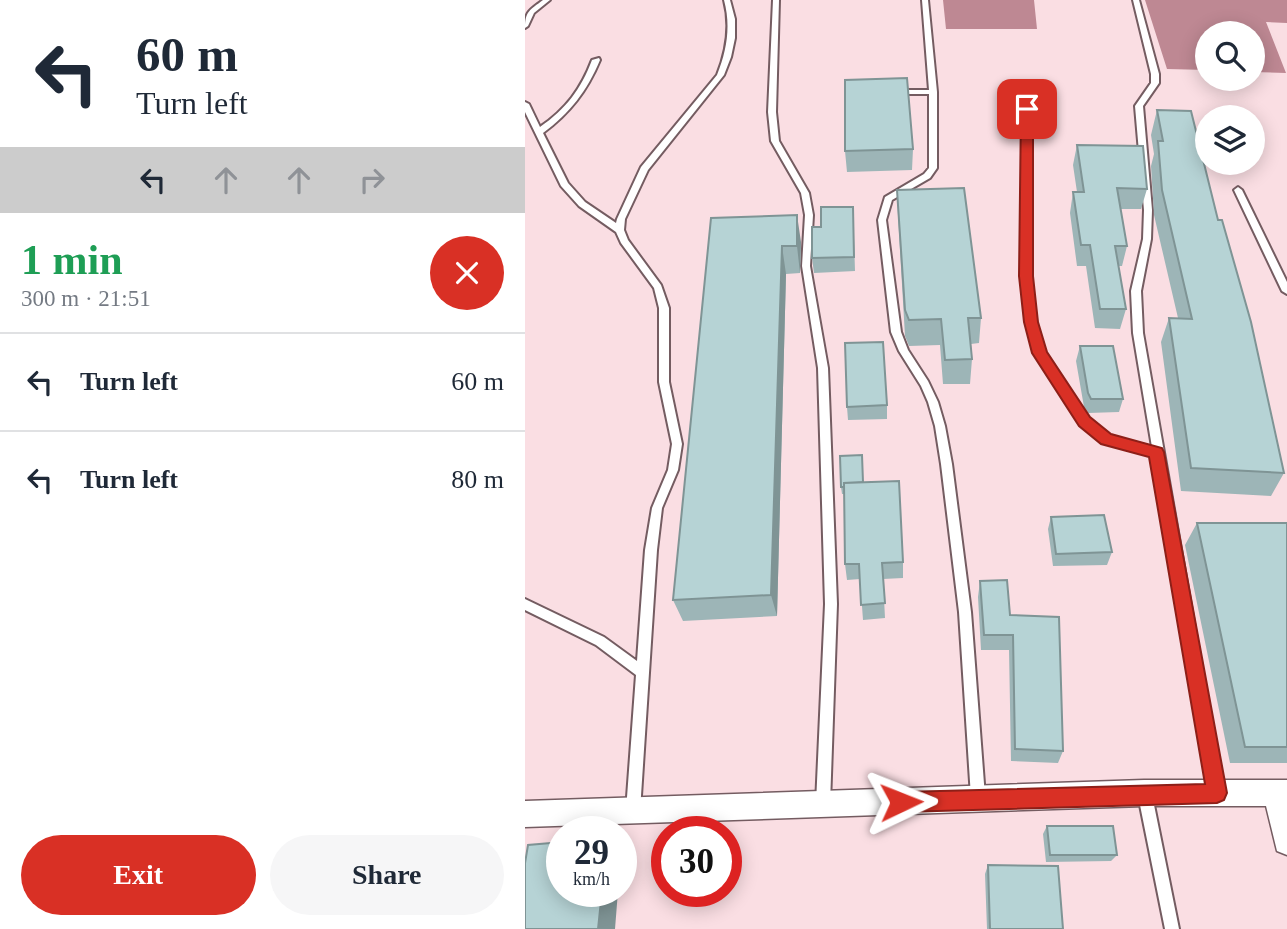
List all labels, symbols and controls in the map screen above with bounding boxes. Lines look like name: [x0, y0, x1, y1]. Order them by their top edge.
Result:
map controls: [1195, 21, 1265, 175]
button: search: [1195, 21, 1265, 91]
text: 60 m: [136, 27, 238, 82]
icon: left: [21, 28, 112, 119]
pin: [997, 79, 1057, 139]
text: Turn left: [136, 85, 248, 121]
icon: arrive: [1008, 90, 1046, 128]
button: layers: [1195, 105, 1265, 175]
icon: left: [134, 161, 172, 199]
icon: ahead: [207, 161, 245, 199]
icon: ahead: [280, 161, 318, 199]
icon: right: [353, 161, 391, 199]
button: close: [430, 236, 504, 310]
text: 1 min: [21, 237, 123, 283]
text: 300 m · 21:51: [21, 286, 151, 311]
icon: left: [21, 363, 59, 401]
text: Turn left: [80, 367, 178, 396]
text: 60 m: [451, 367, 504, 396]
icon: left: [21, 461, 59, 499]
text: Turn left: [80, 465, 178, 494]
text: 80 m: [451, 465, 504, 494]
position arrow: [864, 765, 938, 839]
speed limit sign: 30: [651, 816, 742, 907]
text: 29: [574, 833, 609, 872]
button: Exit: [21, 835, 256, 915]
button: Share: [270, 835, 504, 915]
text: km/h: [573, 869, 610, 889]

